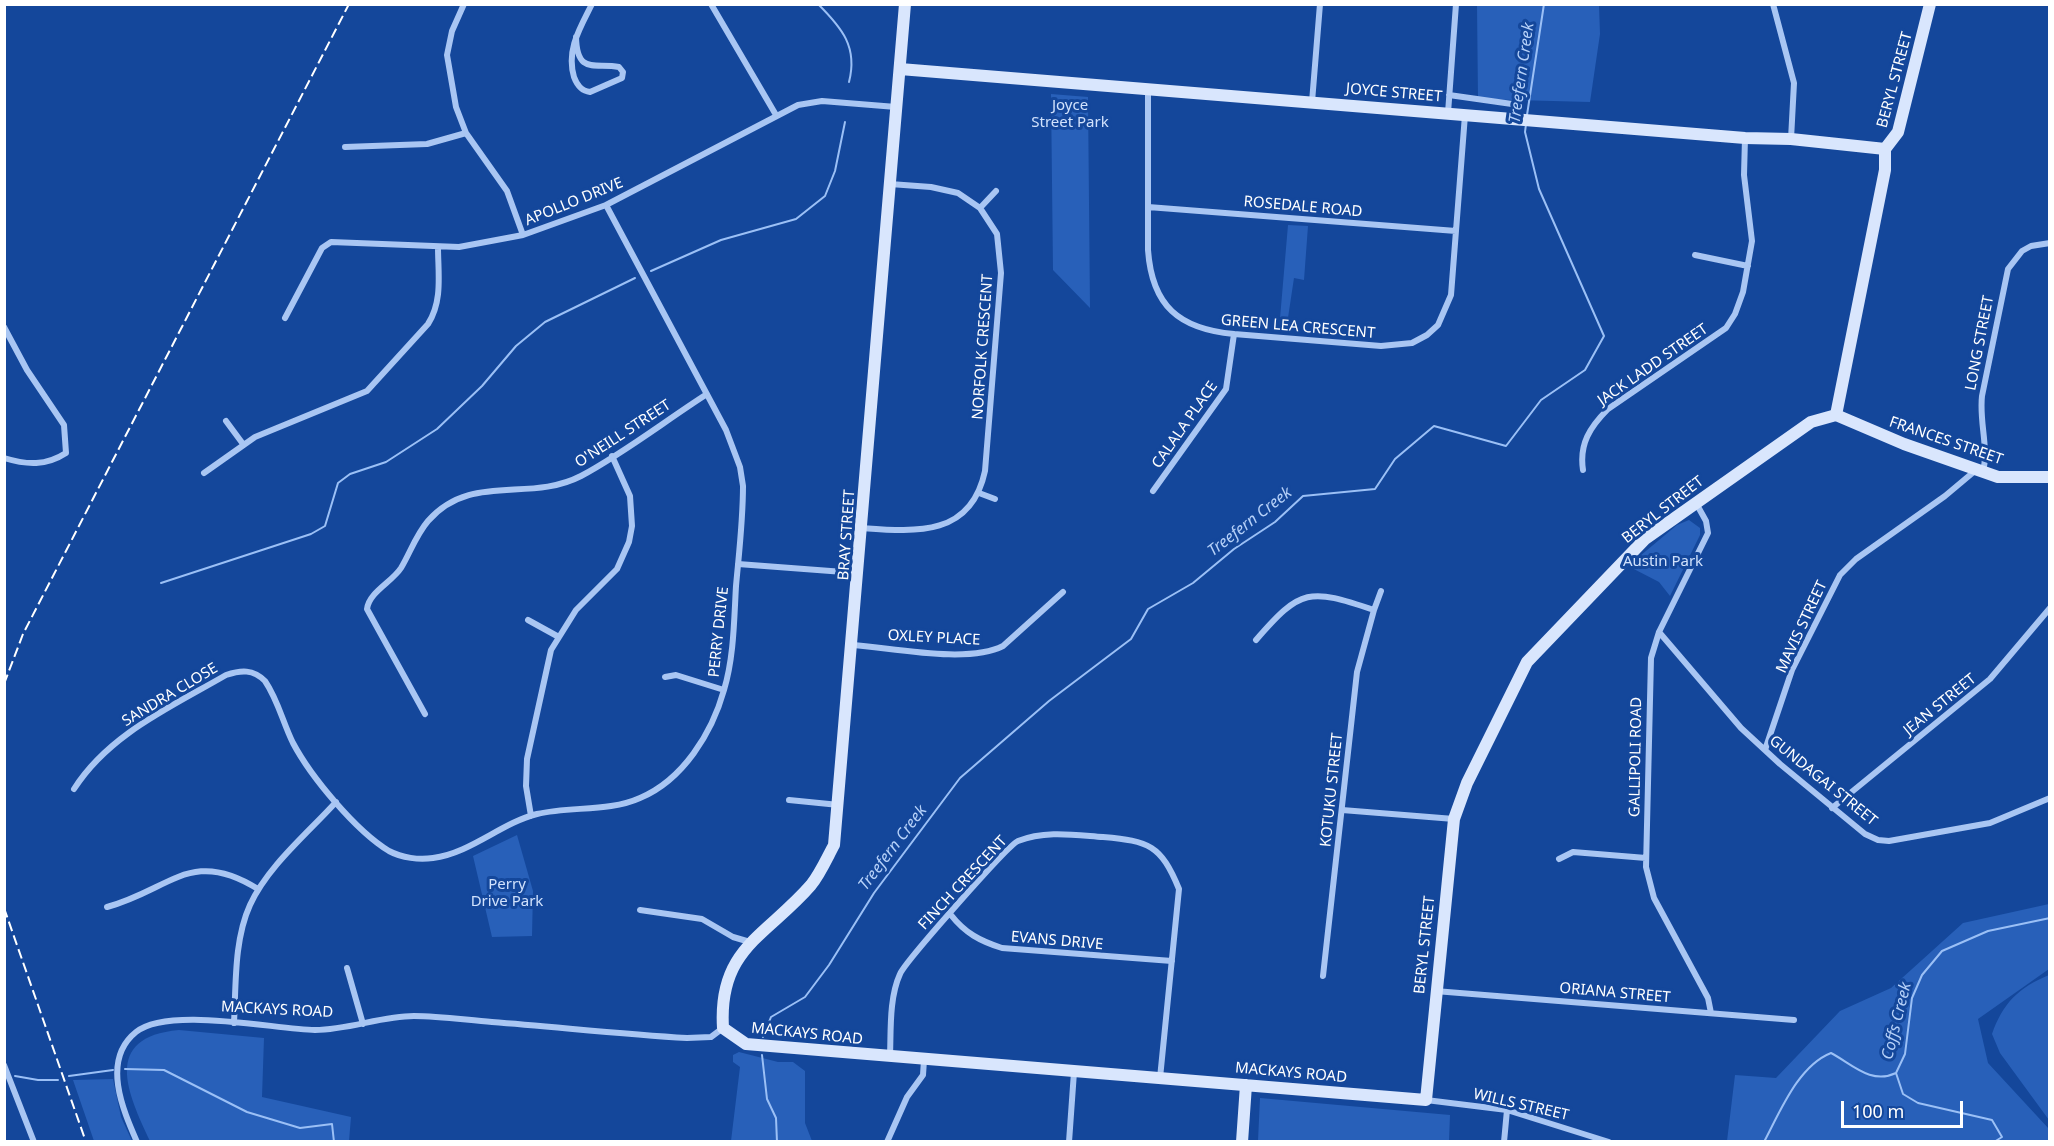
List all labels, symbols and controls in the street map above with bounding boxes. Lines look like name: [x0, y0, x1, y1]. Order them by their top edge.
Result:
water label: Treefern Creek: [1505, 21, 1539, 125]
street label: BERYL STREET: [1874, 30, 1916, 130]
street label: JOYCE STREET: [1345, 80, 1443, 106]
park label: Joyce Street Park: [1031, 97, 1109, 132]
street label: APOLLO DRIVE: [522, 174, 626, 230]
street label: ROSEDALE ROAD: [1243, 193, 1363, 221]
street label: NORFOLK CRESCENT: [969, 274, 997, 420]
street label: LONG STREET: [1962, 294, 1998, 392]
street label: GREEN LEA CRESCENT: [1220, 311, 1376, 343]
street label: JACK LADD STREET: [1595, 320, 1711, 410]
street label: CALALA PLACE: [1148, 378, 1222, 472]
street label: O'NEILL STREET: [572, 396, 674, 472]
street label: FRANCES STREET: [1887, 413, 2005, 469]
street label: BERYL STREET: [1619, 473, 1707, 547]
water label: Treefern Creek: [1204, 483, 1296, 561]
street label: BRAY STREET: [835, 489, 859, 581]
park label: Austin Park: [1623, 553, 1703, 571]
street label: MAVIS STREET: [1773, 578, 1831, 676]
street label: PERRY DRIVE: [705, 586, 733, 678]
street label: OXLEY PLACE: [887, 627, 981, 649]
street label: SANDRA CLOSE: [119, 659, 221, 731]
street label: JEAN STREET: [1900, 670, 1980, 740]
street label: GALLIPOLI ROAD: [1626, 697, 1646, 817]
street label: KOTUKU STREET: [1317, 732, 1347, 848]
street label: GUNDAGAI STREET: [1765, 732, 1881, 830]
water label: Treefern Creek: [855, 802, 931, 894]
street label: FINCH CRESCENT: [915, 832, 1011, 934]
park label: Perry Drive Park: [471, 876, 543, 911]
street label: BERYL STREET: [1411, 895, 1439, 995]
street label: EVANS DRIVE: [1010, 928, 1104, 954]
street label: ORIANA STREET: [1559, 979, 1671, 1007]
water label: Coffs Creek: [1878, 980, 1916, 1062]
street label: MACKAYS ROAD: [220, 998, 334, 1022]
street label: MACKAYS ROAD: [750, 1019, 864, 1049]
street label: MACKAYS ROAD: [1234, 1059, 1348, 1087]
street label: WILLS STREET: [1471, 1085, 1571, 1125]
scale bar: [1844, 1089, 1966, 1127]
text: 100 m: [1852, 1099, 1904, 1123]

